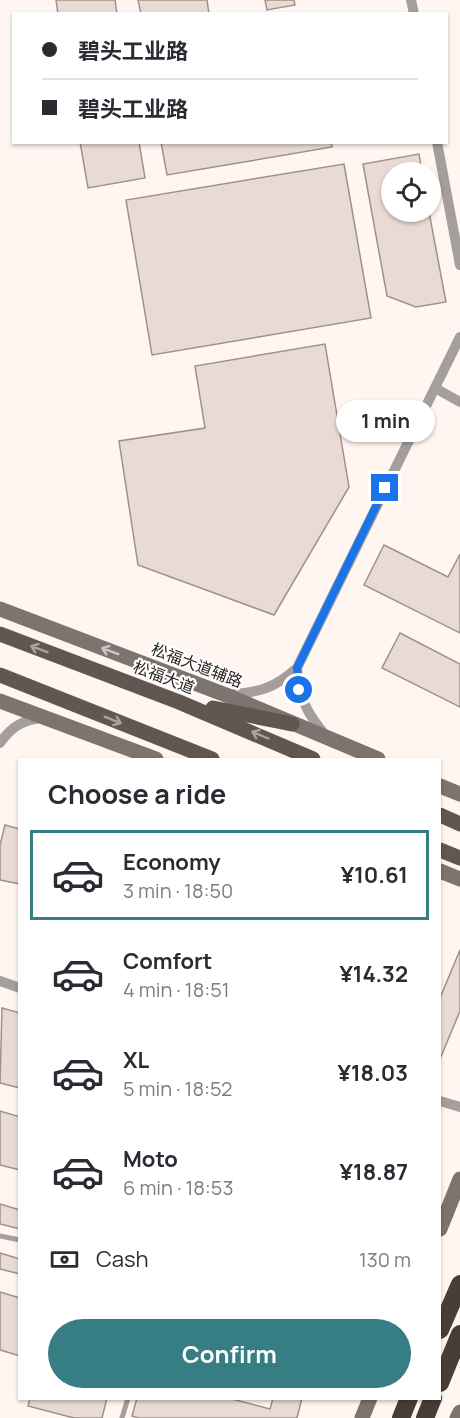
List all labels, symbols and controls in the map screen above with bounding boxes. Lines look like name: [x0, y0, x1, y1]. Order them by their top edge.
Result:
text: 碧头工业路: [78, 36, 188, 66]
text: 碧头工业路: [78, 94, 188, 124]
map controls: [381, 162, 441, 222]
button: locate: [381, 162, 441, 222]
callout: 1 min: [336, 401, 434, 443]
text: 1 min: [361, 407, 410, 434]
route end: [371, 474, 398, 501]
street label: 松福大道辅路: [149, 639, 245, 691]
one-way arrow: [30, 642, 49, 653]
one-way arrow: [101, 644, 120, 655]
street label: 松福大道: [131, 657, 197, 697]
route start: [285, 676, 312, 703]
one-way arrow: [103, 715, 122, 726]
one-way arrow: [251, 729, 269, 741]
text: Choose a ride: [48, 775, 226, 812]
text: Economy: [123, 847, 221, 877]
icon: car: [51, 848, 105, 902]
text: ¥10.61: [341, 860, 408, 890]
text: 3 min · 18:50: [123, 877, 233, 904]
text: Comfort: [123, 946, 212, 976]
icon: car: [51, 947, 105, 1001]
text: ¥14.32: [339, 959, 408, 989]
text: 4 min · 18:51: [123, 976, 230, 1003]
text: XL: [123, 1045, 149, 1075]
icon: car: [51, 1046, 105, 1100]
text: ¥18.03: [337, 1058, 408, 1088]
text: 5 min · 18:52: [123, 1075, 232, 1102]
text: Moto: [123, 1144, 178, 1174]
icon: car: [51, 1145, 105, 1199]
text: ¥18.87: [340, 1157, 408, 1187]
text: 6 min · 18:53: [123, 1174, 233, 1201]
icon: cash: [48, 1243, 81, 1276]
text: Cash: [96, 1244, 149, 1274]
text: 130 m: [359, 1246, 411, 1273]
button: Confirm: [48, 1319, 411, 1388]

